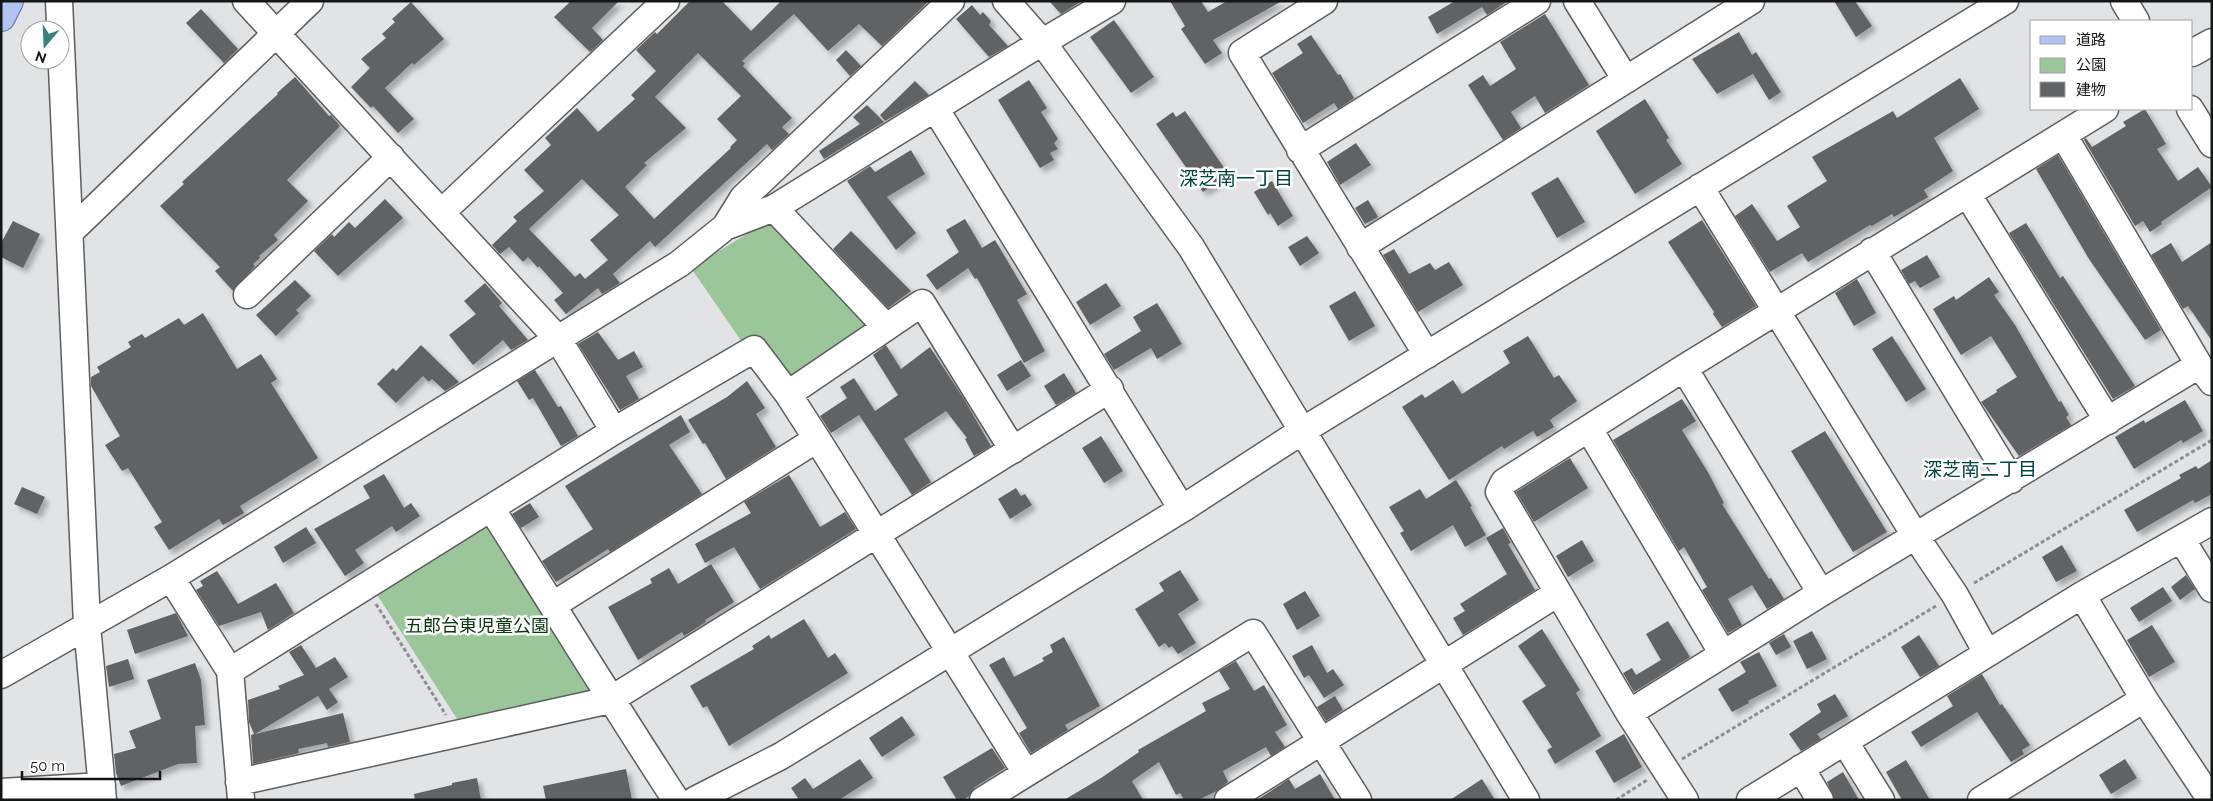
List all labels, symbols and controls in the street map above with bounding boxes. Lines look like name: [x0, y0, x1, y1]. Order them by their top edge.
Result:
north arrow: [20, 20, 70, 70]
legend: [2030, 20, 2193, 110]
text: 道路: [2076, 31, 2106, 49]
text: N: [33, 48, 48, 67]
text: 公園: [2076, 56, 2106, 74]
text: 建物: [2076, 81, 2106, 99]
district label: 深芝南一丁目: [1179, 167, 1293, 189]
district label: 深芝南二丁目: [1923, 458, 2037, 480]
park label: 五郎台東児童公園: [405, 615, 549, 636]
scale bar: [22, 748, 160, 780]
text: 50 m: [30, 757, 65, 775]

